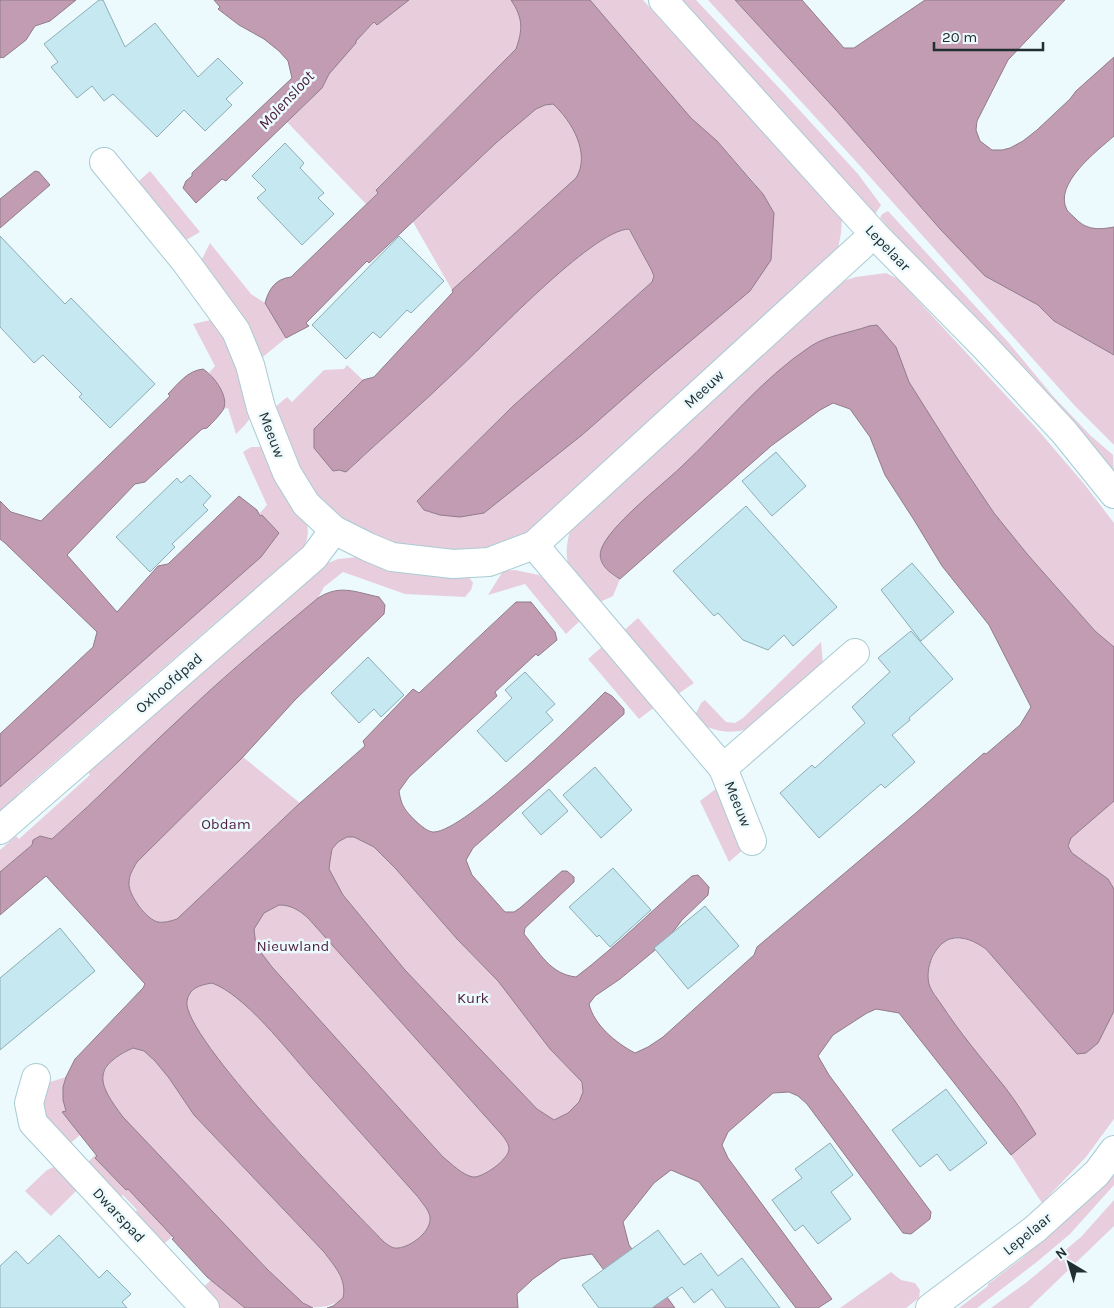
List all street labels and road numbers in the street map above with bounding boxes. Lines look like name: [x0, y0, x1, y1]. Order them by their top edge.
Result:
street label: Lepelaar: [862, 221, 915, 275]
street label: Meeuw: [680, 366, 728, 412]
street label: Meeuw: [255, 409, 289, 461]
street label: Oxhoofdpad: [132, 649, 206, 717]
street label: Meeuw: [721, 778, 755, 830]
street label: Dwarspad: [89, 1184, 149, 1246]
street label: Lepelaar: [999, 1209, 1055, 1259]

